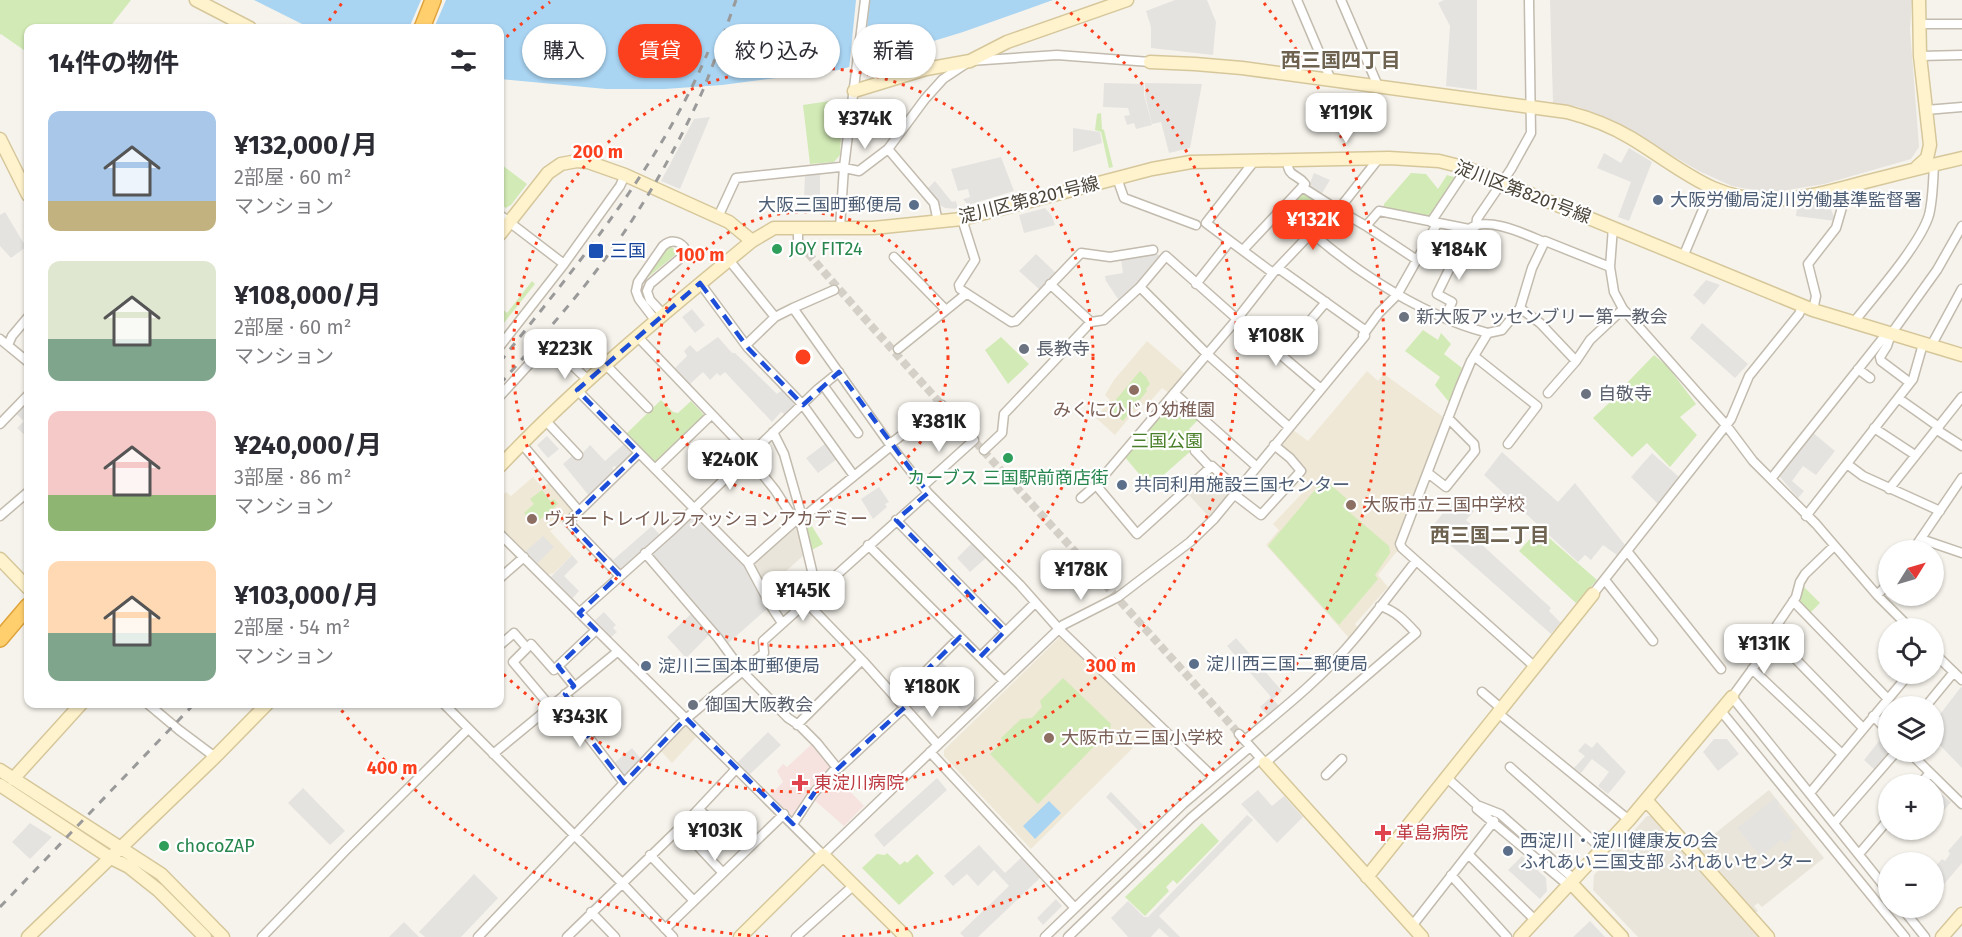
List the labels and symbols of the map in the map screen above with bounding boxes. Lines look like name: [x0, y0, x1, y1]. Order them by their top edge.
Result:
district label: 西三国四丁目: [1281, 48, 1401, 72]
pin: ¥119K: [1304, 93, 1388, 144]
pin: ¥374K: [823, 99, 907, 150]
text: 200 m: [573, 141, 623, 163]
street label: 淀川区第8201号線: [1452, 156, 1594, 228]
street label: 淀川区第8201号線: [956, 172, 1102, 228]
place label: 大阪労働局淀川労働基準監督署: [1670, 189, 1922, 211]
marker: 大阪労働局淀川労働基準監督署: [1651, 193, 1665, 207]
place label: 大阪三国町郵便局: [758, 194, 902, 216]
marker: 大阪三国町郵便局: [907, 198, 921, 212]
pin: ¥132K: [1271, 200, 1355, 251]
pin: ¥184K: [1417, 230, 1501, 281]
place label: JOY FIT24: [789, 238, 863, 260]
place label: 三国: [610, 240, 646, 262]
marker: 三国: [587, 242, 605, 260]
marker: JOY FIT24: [770, 242, 784, 256]
text: 100 m: [676, 244, 724, 266]
place label: 新大阪アッセンブリー第一教会: [1416, 306, 1667, 328]
marker: 新大阪アッセンブリー第一教会: [1397, 310, 1411, 324]
pin: ¥108K: [1234, 316, 1318, 367]
pin: ¥223K: [523, 329, 607, 380]
place label: 長教寺: [1036, 338, 1090, 360]
marker: 長教寺: [1017, 342, 1031, 356]
centre of rings: [793, 347, 813, 367]
marker: みくにひじり幼稚園: [1127, 383, 1141, 397]
place label: 自敬寺: [1598, 383, 1652, 405]
marker: 自敬寺: [1579, 387, 1593, 401]
place label: みくにひじり幼稚園: [1053, 399, 1215, 421]
pin: ¥381K: [897, 402, 981, 453]
park label: 三国公園: [1131, 430, 1203, 452]
pin: ¥240K: [688, 440, 772, 491]
marker: カーブス 三国駅前商店街: [1001, 451, 1015, 465]
place label: カーブス 三国駅前商店街: [907, 467, 1109, 489]
place label: 共同利用施設三国センター: [1134, 474, 1350, 496]
marker: 共同利用施設三国センター: [1115, 478, 1129, 492]
place label: 大阪市立三国中学校: [1363, 494, 1525, 516]
marker: 大阪市立三国中学校: [1344, 498, 1358, 512]
place label: ヴォートレイルファッションアカデミー: [544, 508, 868, 530]
marker: ヴォートレイルファッションアカデミー: [525, 512, 539, 526]
district label: 西三国二丁目: [1430, 523, 1550, 547]
north arrow: [1878, 540, 1944, 606]
pin: ¥178K: [1039, 550, 1123, 601]
pin: ¥145K: [761, 571, 845, 622]
pin: ¥131K: [1722, 624, 1806, 675]
place label: 淀川西三国二郵便局: [1206, 653, 1368, 675]
place label: 淀川三国本町郵便局: [658, 655, 820, 677]
text: 300 m: [1085, 655, 1136, 677]
marker: 淀川西三国二郵便局: [1187, 657, 1201, 671]
marker: 淀川三国本町郵便局: [639, 659, 653, 673]
pin: ¥180K: [890, 667, 974, 718]
place label: 御国大阪教会: [705, 694, 813, 716]
pin: ¥343K: [538, 697, 622, 748]
marker: 御国大阪教会: [686, 698, 700, 712]
place label: 大阪市立三国小学校: [1061, 727, 1223, 749]
marker: 大阪市立三国小学校: [1042, 731, 1056, 745]
text: 400 m: [367, 757, 417, 779]
place label: 東淀川病院: [814, 772, 904, 794]
marker: 東淀川病院: [791, 774, 809, 792]
pin: ¥103K: [673, 811, 757, 862]
place label: 革島病院: [1396, 822, 1468, 844]
marker: 革島病院: [1374, 824, 1392, 842]
place label: 西淀川・淀川健康友の会 ふれあい三国支部 ふれあいセンター: [1520, 830, 1813, 873]
place label: chocoZAP: [176, 835, 255, 857]
marker: chocoZAP: [157, 839, 171, 853]
marker: 西淀川・淀川健康友の会 ふれあい三国支部 ふれあいセンター: [1501, 844, 1515, 858]

